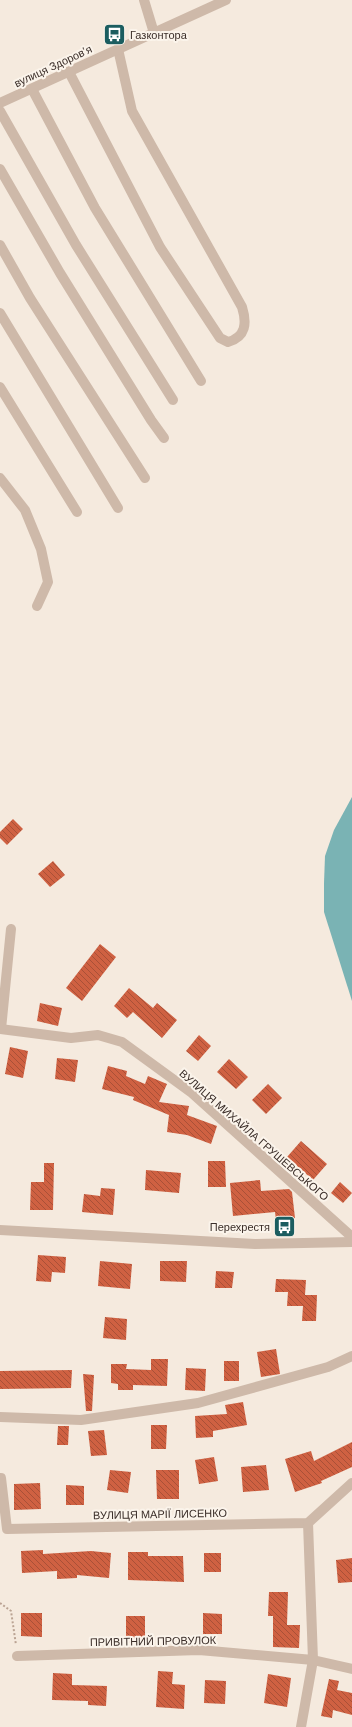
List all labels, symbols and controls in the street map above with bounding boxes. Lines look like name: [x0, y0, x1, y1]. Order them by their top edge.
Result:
bus stop icon: Газконтора: [102, 22, 128, 48]
place label: Газконтора: [130, 29, 188, 41]
street label: вулиця Здоровʼя: [12, 43, 94, 89]
street label: ВУЛИЦЯ МИХАЙЛА ГРУШЕВСЬКОГО: [177, 1067, 331, 1203]
bus stop icon: Перехрестя: [272, 1214, 298, 1240]
place label: Перехрестя: [210, 1221, 270, 1233]
street label: ВУЛИЦЯ МАРІЇ ЛИСЕНКО: [93, 1507, 228, 1521]
street label: ПРИВІТНИЙ ПРОВУЛОК: [90, 1634, 217, 1648]

